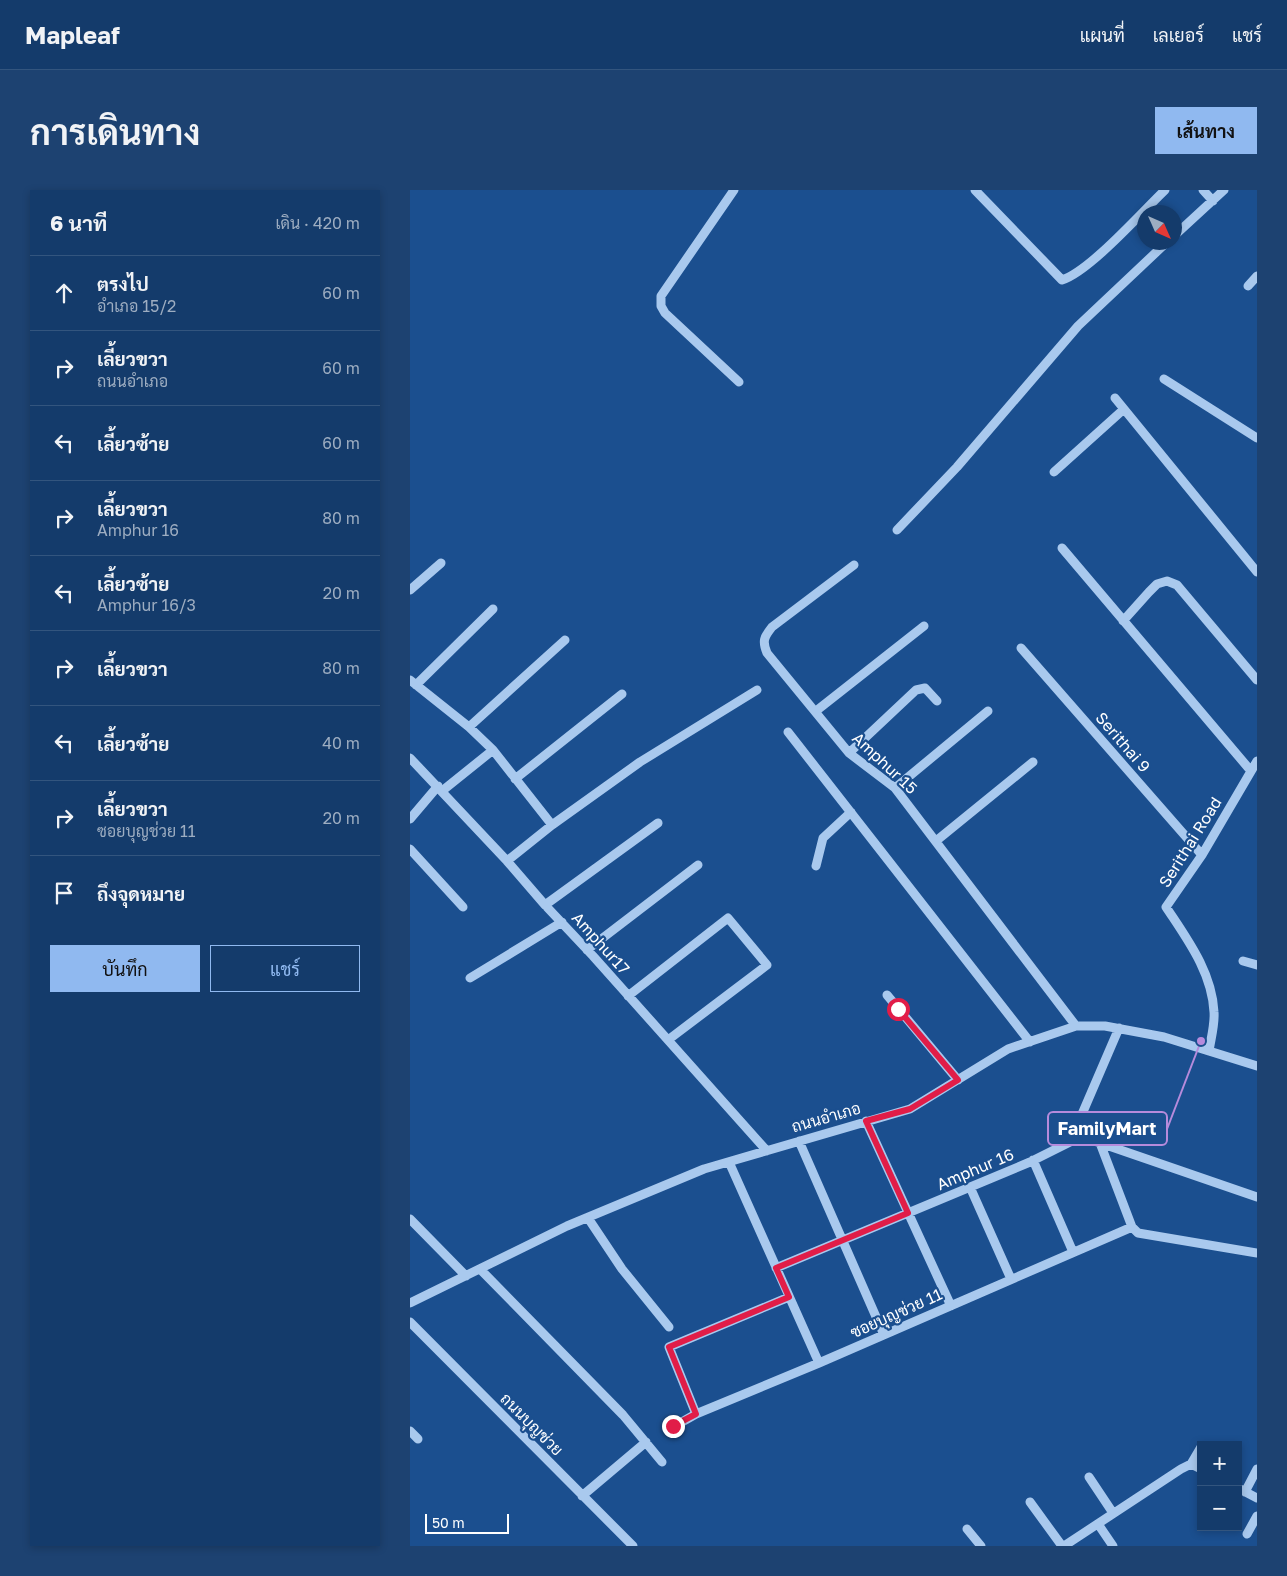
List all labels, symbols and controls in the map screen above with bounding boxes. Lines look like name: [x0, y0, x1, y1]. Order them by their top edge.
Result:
text: Mapleaf: [25, 20, 120, 49]
text: แผนที่: [1080, 24, 1125, 46]
text: เลเยอร์: [1153, 24, 1204, 46]
text: แชร์: [1232, 24, 1262, 46]
button: เส้นทาง: [1155, 107, 1257, 154]
text: การเดินทาง: [30, 111, 200, 153]
north arrow: [1137, 205, 1182, 250]
text: 6 นาที: [50, 210, 107, 236]
text: เดิน · 420 m: [275, 213, 360, 233]
text: ตรงไป: [97, 272, 149, 295]
icon: ahead: [50, 279, 78, 307]
text: 60 m: [322, 283, 360, 303]
text: อำเภอ 15/2: [97, 296, 176, 316]
text: เลี้ยวขวา: [97, 347, 168, 370]
icon: right: [50, 354, 78, 382]
text: 60 m: [322, 358, 360, 378]
text: ถนนอำเภอ: [97, 371, 168, 391]
icon: left: [50, 429, 78, 457]
text: เลี้ยวซ้าย: [97, 432, 169, 455]
text: 60 m: [322, 433, 360, 453]
text: เลี้ยวขวา: [97, 497, 168, 520]
icon: right: [50, 504, 78, 532]
text: 80 m: [322, 508, 360, 528]
text: Amphur 16: [97, 520, 179, 540]
text: เลี้ยวซ้าย: [97, 572, 169, 595]
icon: left: [50, 579, 78, 607]
text: 20 m: [323, 583, 360, 603]
text: Amphur 16/3: [97, 595, 196, 615]
icon: right: [50, 654, 78, 682]
text: เลี้ยวขวา: [97, 657, 168, 680]
text: 80 m: [322, 658, 360, 678]
street label: Serithai 9: [1091, 708, 1155, 776]
street label: Amphur 15: [848, 728, 922, 798]
icon: left: [50, 729, 78, 757]
text: เลี้ยวซ้าย: [97, 732, 169, 755]
text: 40 m: [322, 733, 360, 753]
street label: Serithai Road: [1154, 793, 1226, 891]
text: เลี้ยวขวา: [97, 797, 168, 820]
icon: right: [50, 804, 78, 832]
text: 20 m: [323, 808, 360, 828]
text: ซอยบุญช่วย 11: [97, 821, 196, 841]
icon: arrive: [50, 879, 78, 907]
text: ถึงจุดหมาย: [97, 882, 185, 905]
street label: Amphur17: [568, 908, 634, 978]
button: บันทึก: [50, 945, 200, 992]
button: แชร์: [210, 945, 360, 992]
route start: [887, 998, 910, 1021]
street label: ถนนอำเภอ: [789, 1098, 863, 1136]
callout: FamilyMart: [1048, 1112, 1167, 1145]
text: FamilyMart: [1058, 1117, 1156, 1139]
street label: Amphur 16: [933, 1144, 1017, 1194]
street label: ซอยบุญช่วย 11: [847, 1284, 946, 1344]
street label: ถนนบุญช่วย: [495, 1389, 567, 1461]
route end: [662, 1415, 685, 1438]
map controls: [1197, 1441, 1242, 1531]
button: +: [1197, 1441, 1242, 1486]
button: −: [1197, 1486, 1242, 1531]
scale bar: [425, 1511, 509, 1534]
text: 50 m: [432, 1514, 465, 1531]

